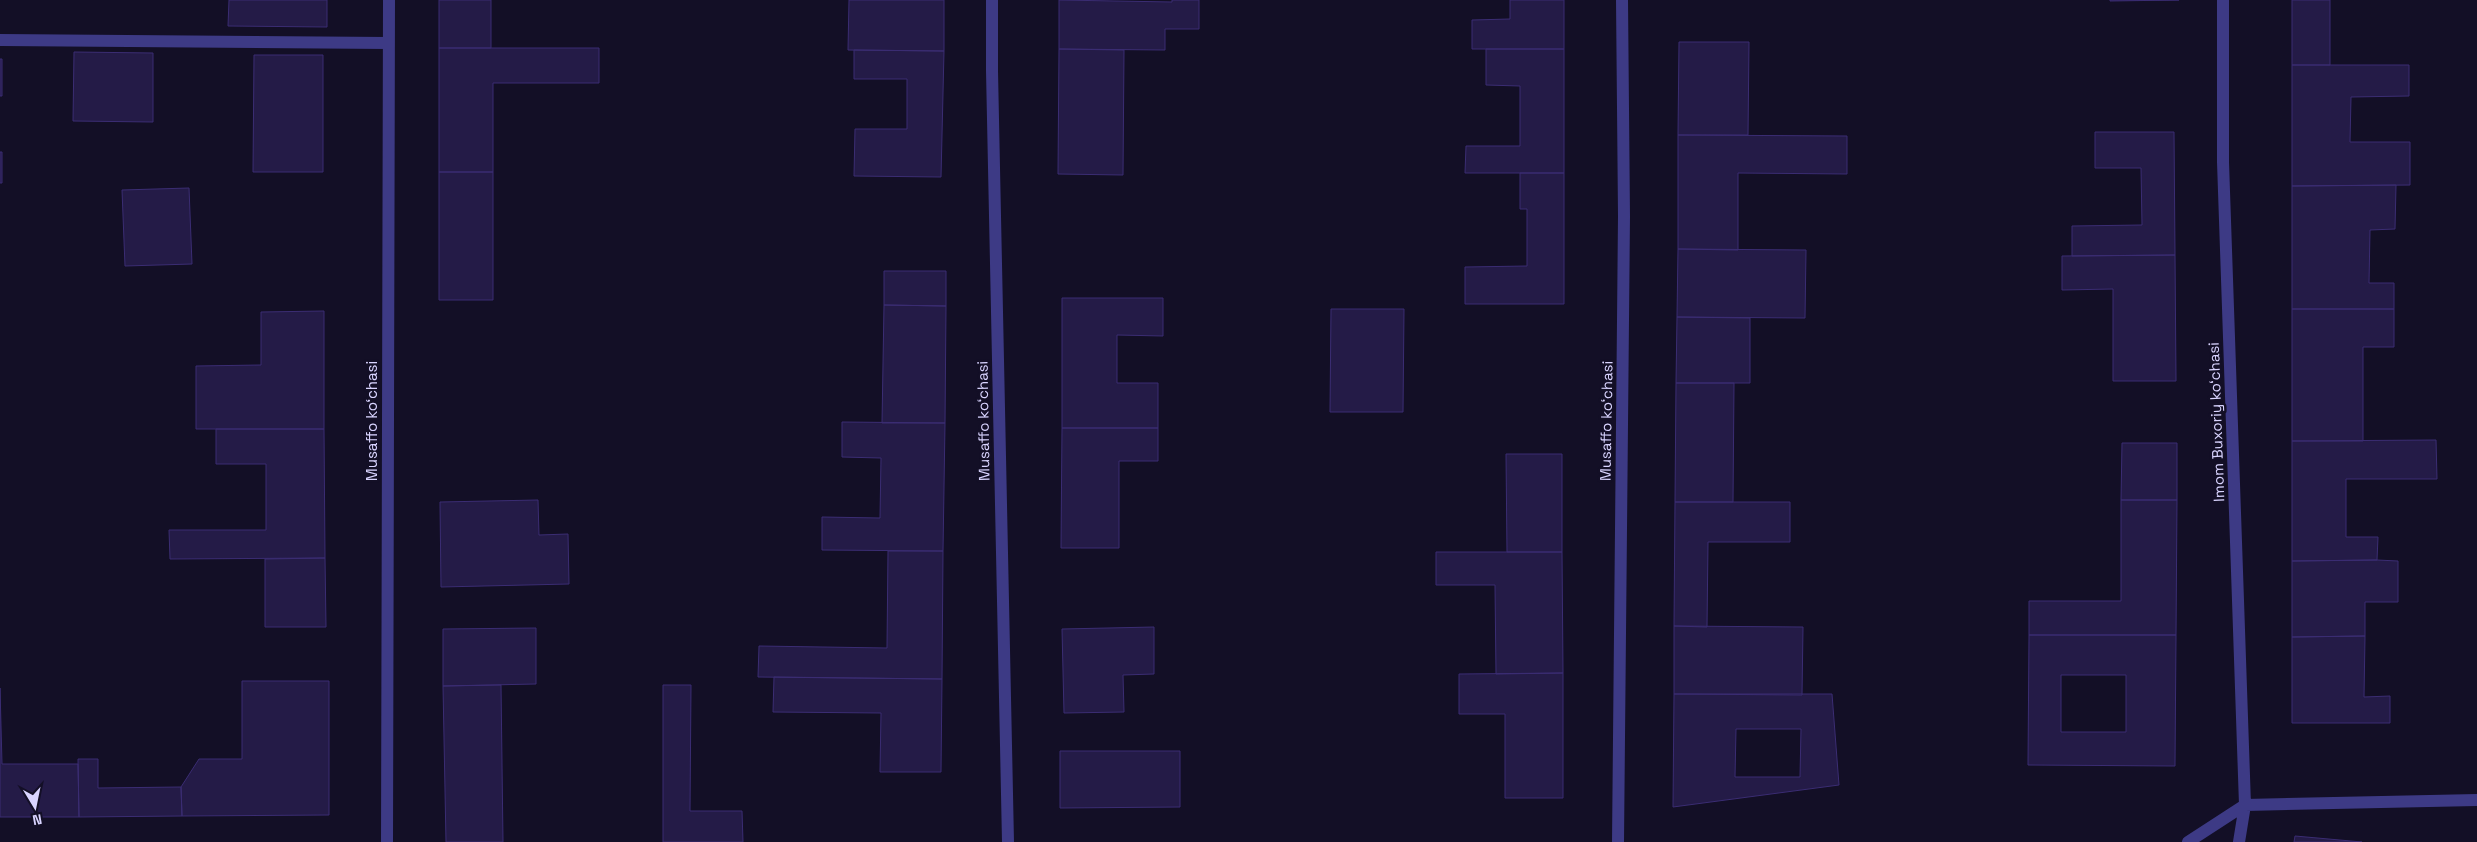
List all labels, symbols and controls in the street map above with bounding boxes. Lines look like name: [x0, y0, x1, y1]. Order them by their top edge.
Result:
street label: Imom Buxoriy koʻchasi: [2204, 342, 2228, 502]
street label: Musaffo koʻchasi: [362, 361, 381, 481]
street label: Musaffo koʻchasi: [972, 361, 994, 481]
street label: Musaffo koʻchasi: [1595, 361, 1617, 481]
north arrow: [10, 782, 60, 832]
text: N: [31, 810, 43, 829]

